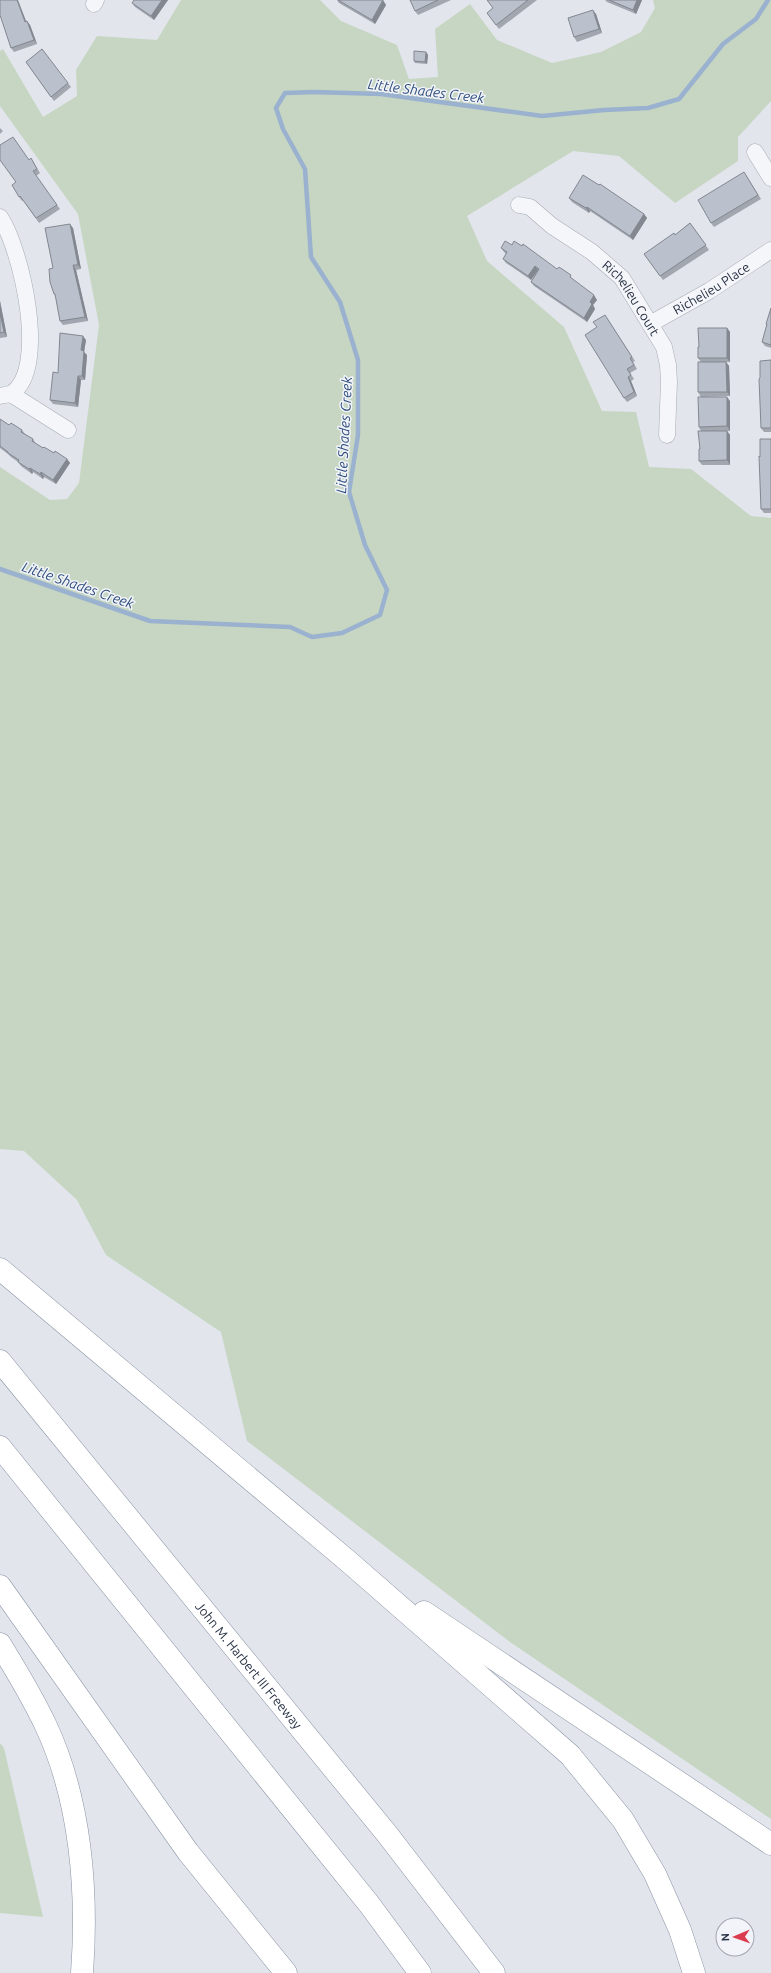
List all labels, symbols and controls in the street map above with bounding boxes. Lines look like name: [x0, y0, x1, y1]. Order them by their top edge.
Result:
water label: Little Shades Creek: [367, 76, 486, 106]
street label: Richelieu Court: [600, 257, 662, 338]
street label: Richelieu Place: [670, 259, 752, 317]
water label: Little Shades Creek: [333, 375, 355, 494]
water label: Little Shades Creek: [20, 558, 137, 612]
street label: John M. Harbert III Freeway: [193, 1599, 305, 1731]
north arrow: [715, 1917, 755, 1957]
text: N: [719, 1933, 731, 1942]

